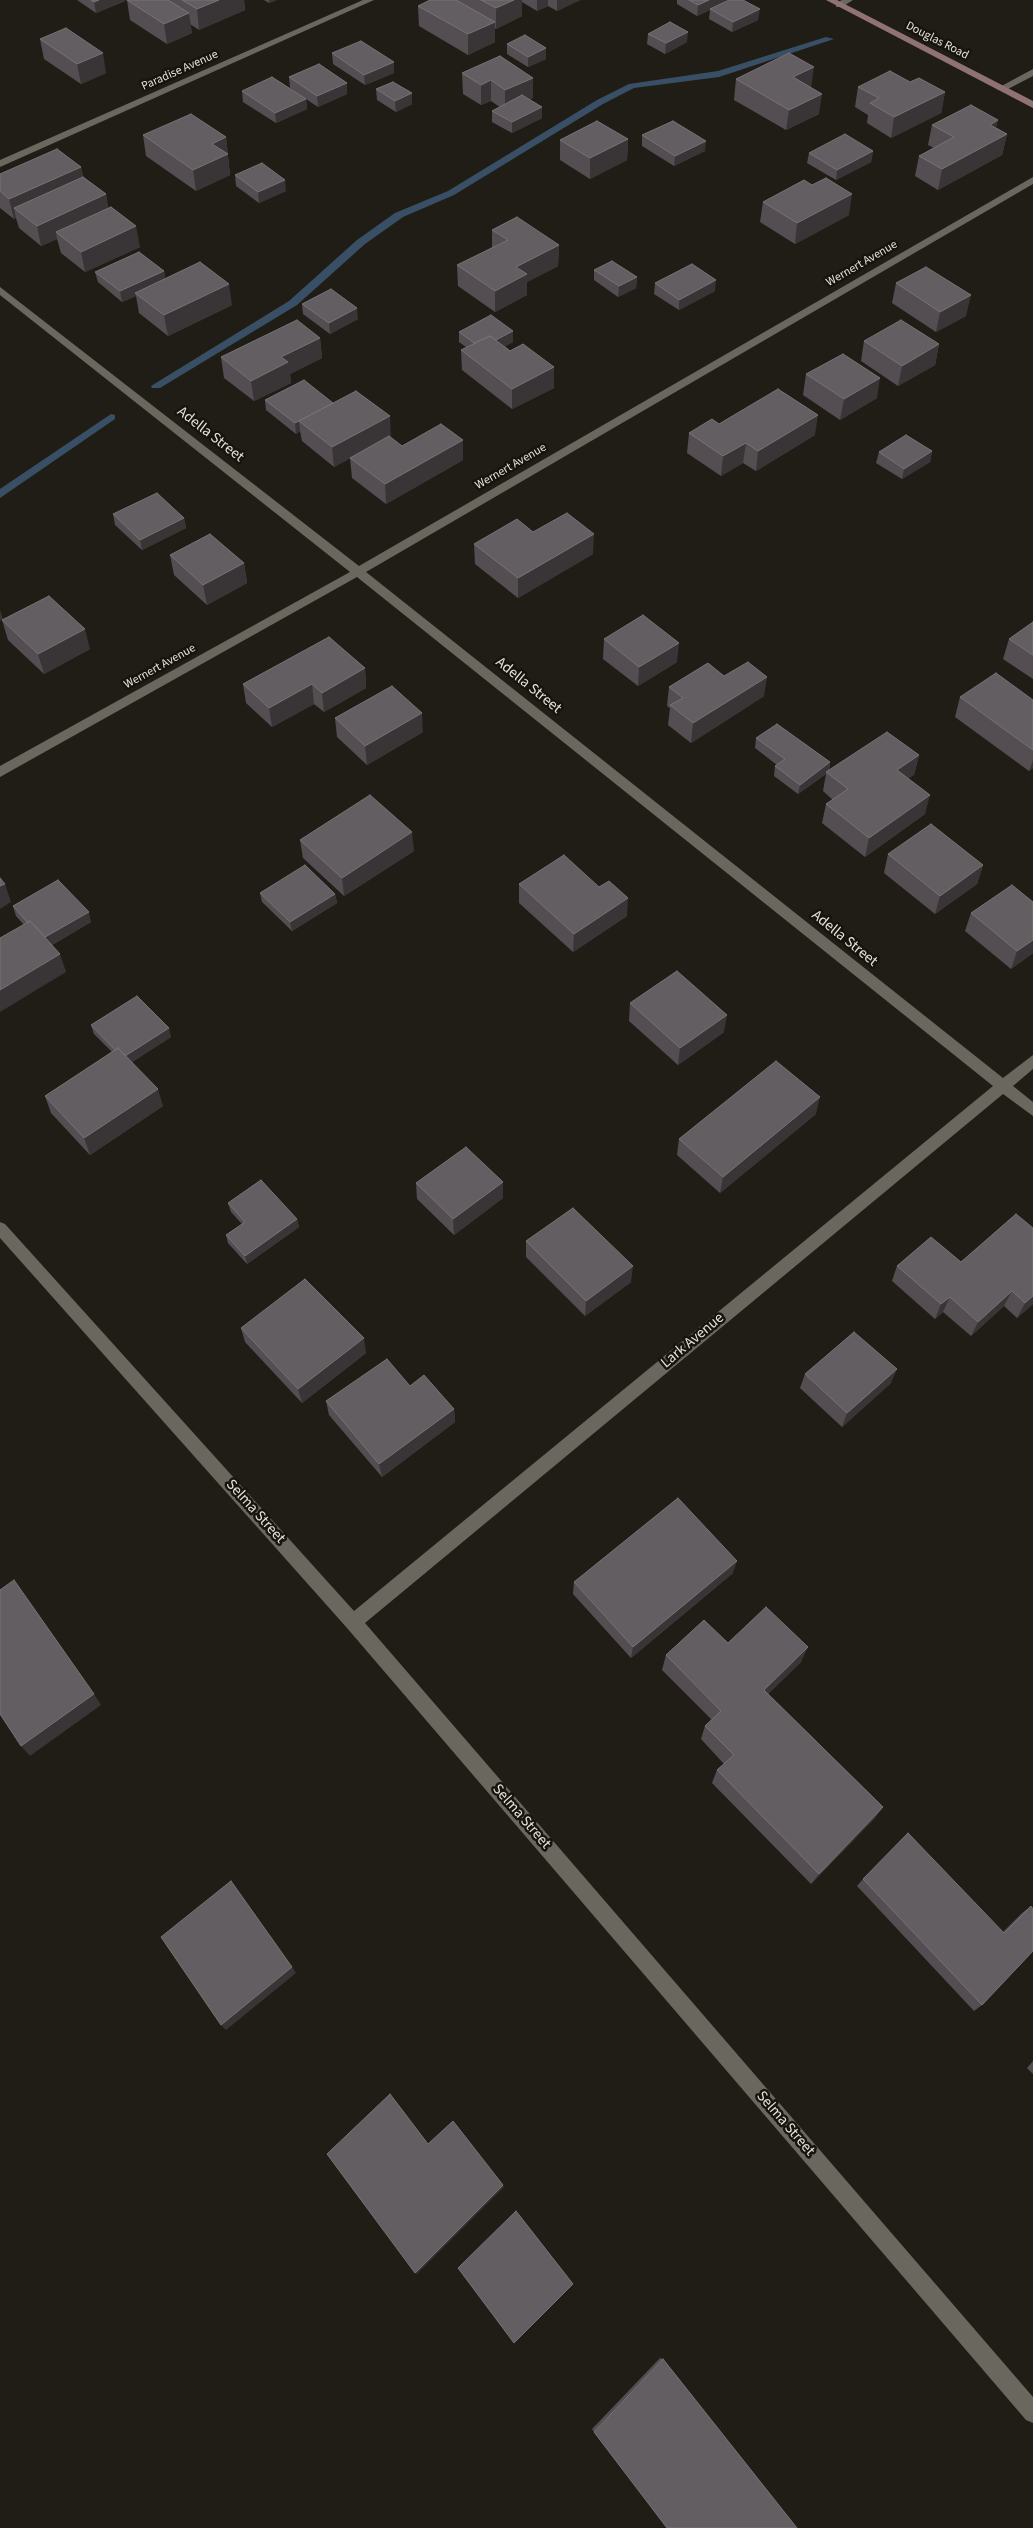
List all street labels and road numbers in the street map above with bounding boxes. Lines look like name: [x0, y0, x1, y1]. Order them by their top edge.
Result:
street label: Douglas Road: [903, 19, 971, 63]
street label: Paradise Avenue: [140, 48, 220, 94]
street label: Wernert Avenue: [824, 238, 900, 290]
street label: Adella Street: [173, 403, 247, 467]
street label: Wernert Avenue: [473, 441, 549, 493]
street label: Wernert Avenue: [122, 641, 198, 693]
street label: Adella Street: [491, 654, 565, 718]
street label: Adella Street: [807, 907, 881, 971]
street label: Lark Avenue: [658, 1309, 728, 1373]
street label: Selma Street: [222, 1476, 288, 1548]
street label: Selma Street: [488, 1781, 554, 1853]
street label: Selma Street: [752, 2088, 818, 2160]

